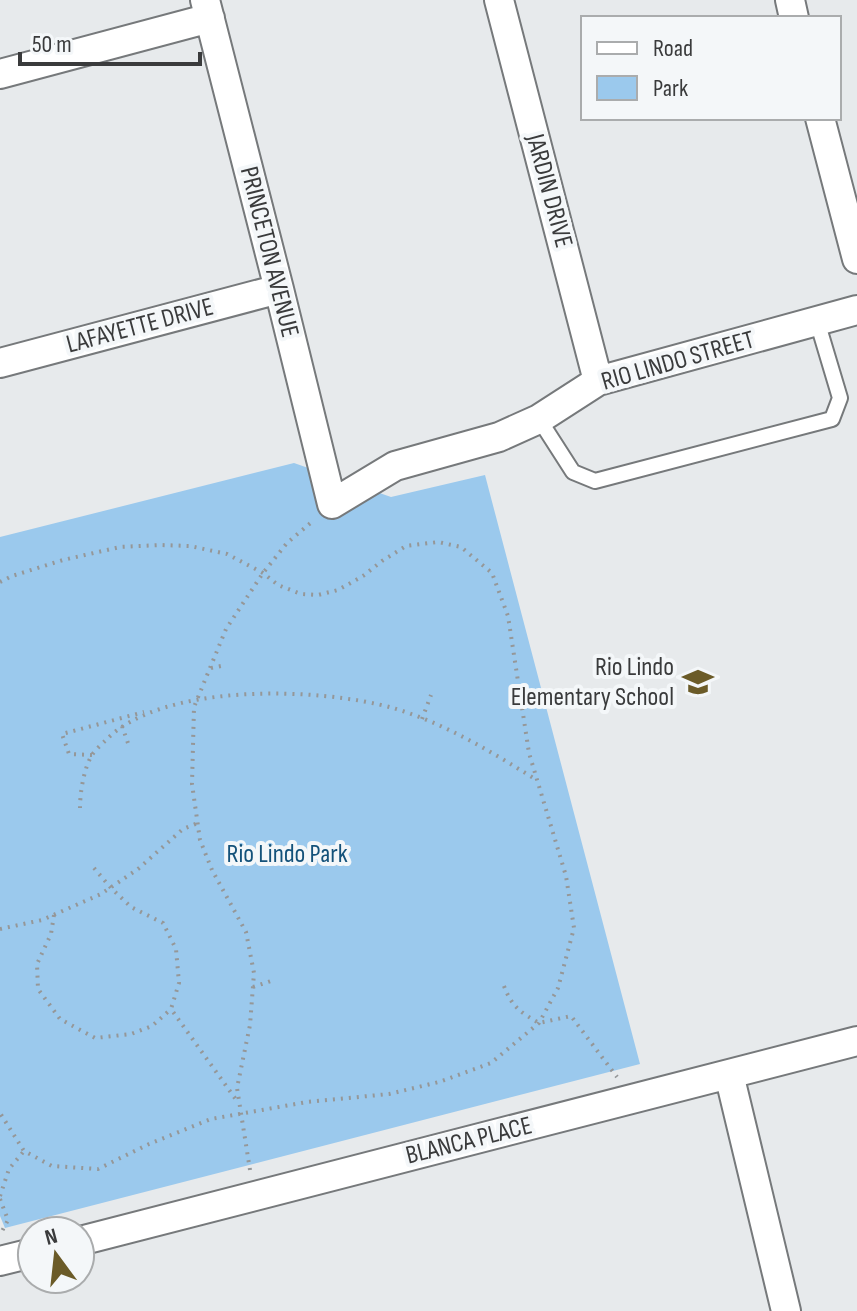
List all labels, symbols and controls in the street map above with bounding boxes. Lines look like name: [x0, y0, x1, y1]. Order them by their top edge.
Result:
scale bar: [20, 16, 200, 66]
legend: [581, 16, 841, 120]
text: 50 m: [32, 30, 72, 59]
text: Road: [653, 34, 693, 63]
text: Park: [653, 74, 688, 103]
street label: JARDIN DRIVE: [519, 130, 579, 251]
street label: PRINCETON AVENUE: [233, 163, 305, 341]
street label: LAFAYETTE DRIVE: [63, 292, 217, 360]
street label: RIO LINDO STREET: [598, 324, 758, 398]
place label: Rio Lindo Elementary School: [511, 652, 674, 713]
school or university icon: Rio Lindo Elementary School: [681, 665, 715, 699]
park label: Rio Lindo Park: [226, 839, 348, 870]
street label: BLANCA PLACE: [403, 1110, 535, 1172]
north arrow: [16, 1215, 96, 1295]
text: N: [42, 1223, 60, 1252]

